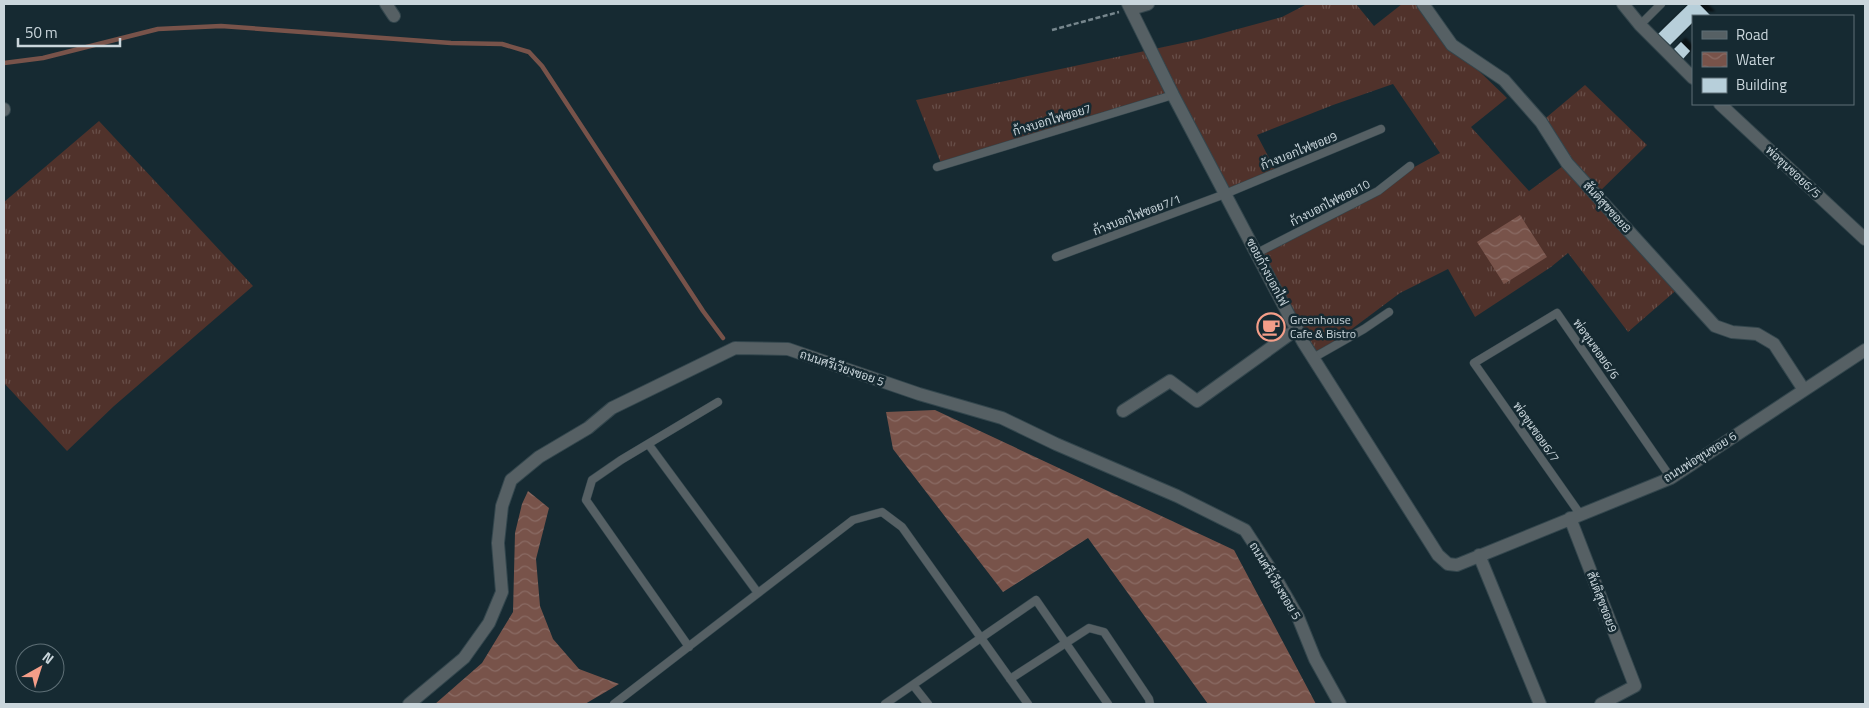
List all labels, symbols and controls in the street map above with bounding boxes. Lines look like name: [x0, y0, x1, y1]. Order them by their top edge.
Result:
scale bar: [18, 15, 120, 47]
legend: [1692, 15, 1854, 105]
text: 50 m: [25, 21, 58, 44]
text: Road: [1736, 23, 1768, 46]
text: Water: [1736, 48, 1775, 71]
text: Building: [1736, 73, 1787, 96]
street label: ก้างบอกไฟซอย7: [1010, 99, 1093, 140]
street label: ก้างบอกไฟซอย9: [1258, 126, 1340, 175]
street label: พ่อขุนซอย6/5: [1761, 141, 1826, 203]
street label: ก้างบอกไฟซอย10: [1286, 174, 1374, 231]
street label: สันติสุขซอย8: [1579, 177, 1636, 237]
street label: ก้างบอกไฟซอย7/1: [1090, 189, 1184, 240]
street label: ซอยก้างบอกไฟ: [1242, 234, 1293, 309]
place label: Greenhouse Cafe & Bistro: [1290, 310, 1356, 343]
cafe icon: Greenhouse Cafe & Bistro: [1256, 312, 1286, 342]
street label: พ่อขุนซอย6/6: [1569, 315, 1624, 383]
street label: ถนนศรีเวียงซอย 5: [797, 344, 887, 391]
street label: พ่อขุนซอย6/7: [1509, 398, 1564, 466]
street label: ถนนพ่อขุนซอย 6: [1659, 426, 1740, 487]
street label: ถนนศรีเวียงซอย 5: [1245, 538, 1306, 624]
street label: สันติสุขซอย9: [1582, 569, 1623, 635]
north arrow: [15, 643, 65, 693]
text: N: [38, 646, 59, 669]

